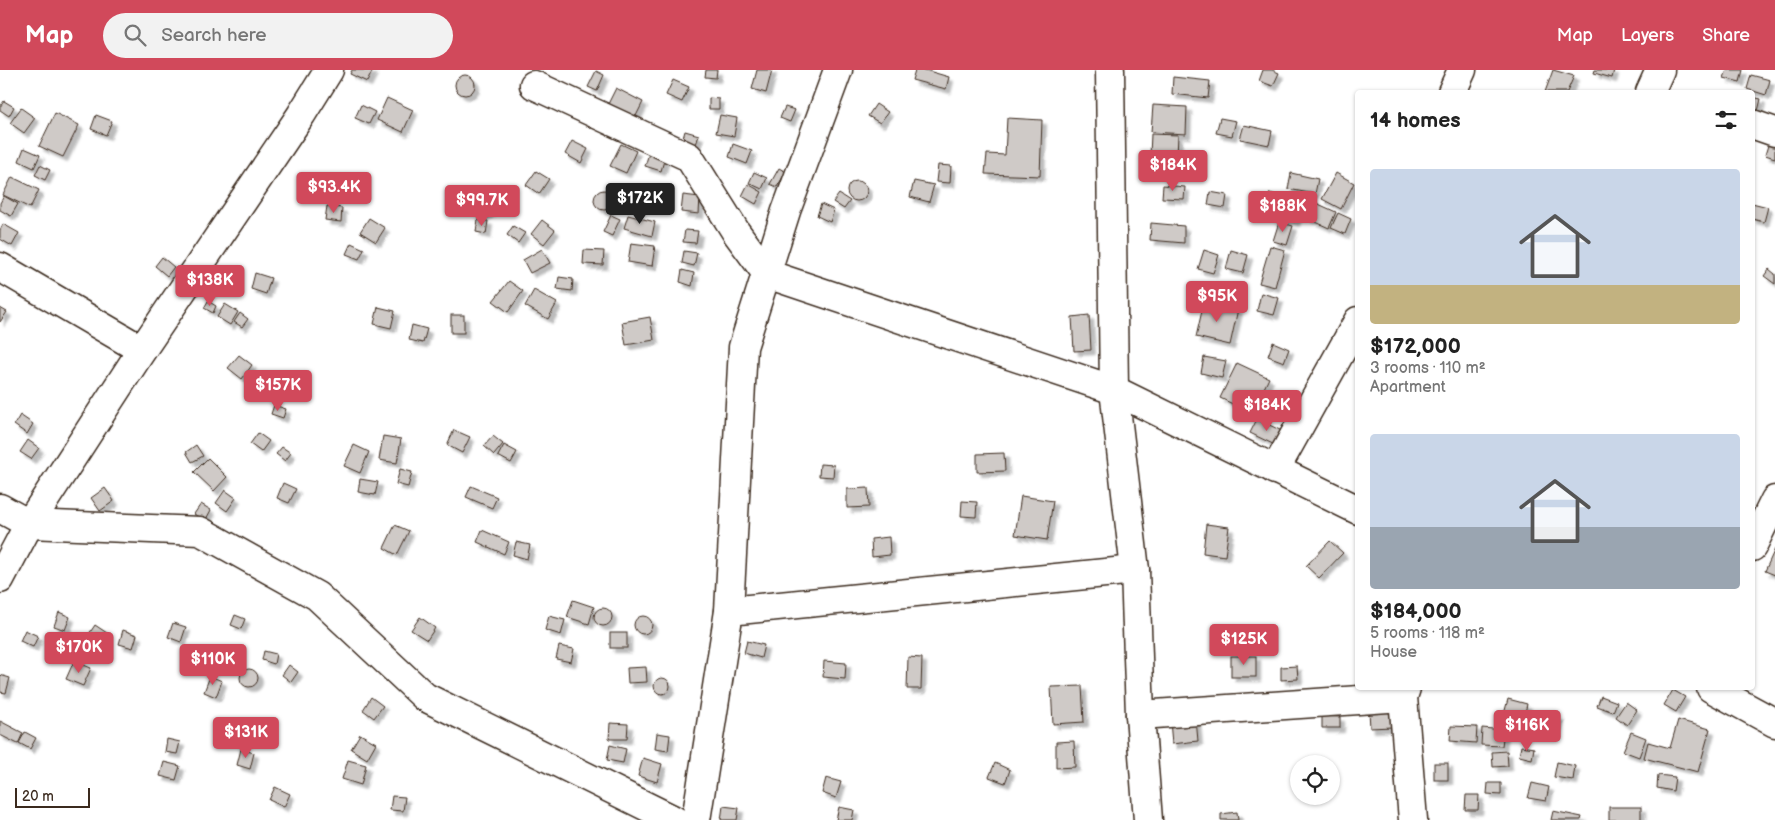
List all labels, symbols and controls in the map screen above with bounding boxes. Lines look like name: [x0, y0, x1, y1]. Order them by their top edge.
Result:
search box: [103, 13, 453, 58]
text: Map: [25, 21, 73, 50]
icon: search: [121, 21, 149, 49]
text: Search here: [161, 24, 267, 47]
text: Map: [1557, 25, 1593, 46]
text: Layers: [1621, 25, 1674, 46]
text: Share: [1702, 25, 1750, 46]
icon: filters: [1712, 106, 1740, 134]
text: 14 homes: [1370, 108, 1461, 133]
pin: $184K: [1138, 150, 1208, 192]
text: $184K: [1149, 156, 1197, 175]
pin: $93.4K: [293, 172, 375, 214]
text: $93.4K: [307, 178, 361, 197]
pin: $172K: [605, 182, 675, 225]
pin: $99.7K: [441, 184, 523, 227]
text: $172K: [617, 189, 663, 208]
pin: $188K: [1248, 190, 1318, 233]
text: $99.7K: [456, 191, 508, 210]
text: $188K: [1259, 197, 1307, 216]
icon: home: [1510, 201, 1600, 291]
pin: $138K: [175, 264, 245, 307]
text: $138K: [186, 271, 234, 290]
pin: $95K: [1187, 280, 1247, 323]
text: $95K: [1197, 287, 1237, 306]
text: $172,000: [1370, 334, 1461, 359]
text: 3 rooms · 110 m²: [1370, 359, 1486, 378]
pin: $157K: [243, 370, 313, 412]
text: $157K: [255, 376, 301, 395]
text: Apartment: [1370, 378, 1446, 397]
pin: $184K: [1232, 390, 1302, 432]
text: $184K: [1243, 396, 1291, 415]
icon: home: [1510, 466, 1600, 556]
text: $184,000: [1370, 599, 1462, 624]
pin: $125K: [1209, 624, 1279, 666]
text: 5 rooms · 118 m²: [1370, 624, 1485, 643]
text: $125K: [1221, 630, 1267, 649]
pin: $170K: [44, 632, 114, 674]
text: $170K: [56, 638, 102, 657]
text: House: [1370, 643, 1417, 662]
pin: $110K: [178, 644, 248, 686]
text: $110K: [191, 650, 235, 669]
pin: $116K: [1492, 710, 1562, 752]
pin: $131K: [211, 716, 281, 759]
text: $116K: [1505, 716, 1549, 735]
text: $131K: [224, 723, 268, 742]
map controls: [1290, 755, 1340, 805]
button: locate: [1290, 755, 1340, 805]
scale bar: [15, 785, 90, 808]
text: 20 m: [22, 788, 54, 805]

